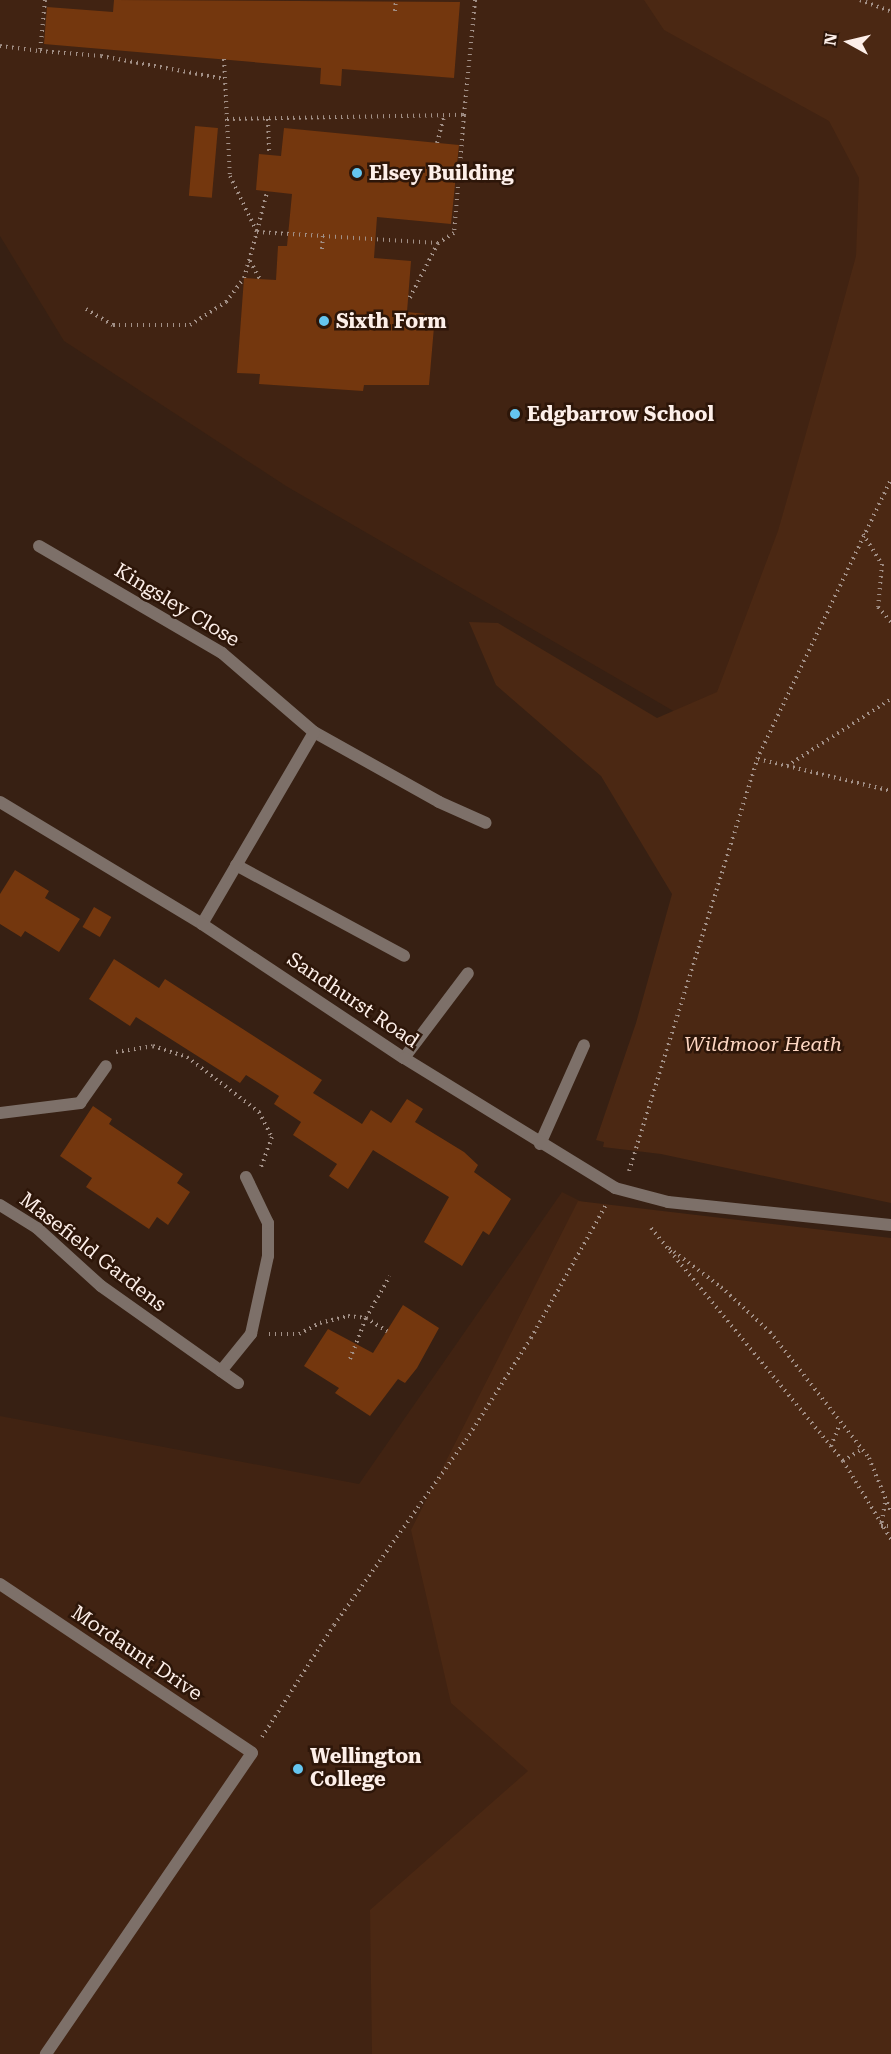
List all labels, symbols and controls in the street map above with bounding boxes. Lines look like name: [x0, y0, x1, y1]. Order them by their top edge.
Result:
north arrow: [819, 12, 879, 72]
text: N: [820, 32, 841, 47]
place label: Elsey Building: [369, 161, 514, 185]
marker: Elsey Building: [350, 166, 364, 180]
place label: Sixth Form: [336, 309, 447, 333]
marker: Sixth Form: [317, 314, 331, 328]
place label: Edgbarrow School: [527, 402, 714, 426]
marker: Edgbarrow School: [508, 407, 522, 421]
street label: Kingsley Close: [110, 558, 244, 652]
street label: Sandhurst Road: [283, 947, 423, 1053]
park label: Wildmoor Heath: [684, 1032, 842, 1056]
street label: Masefield Gardens: [15, 1187, 171, 1317]
street label: Mordaunt Drive: [67, 1600, 207, 1706]
place label: Wellington College: [310, 1745, 422, 1792]
marker: Wellington College: [291, 1762, 305, 1776]

